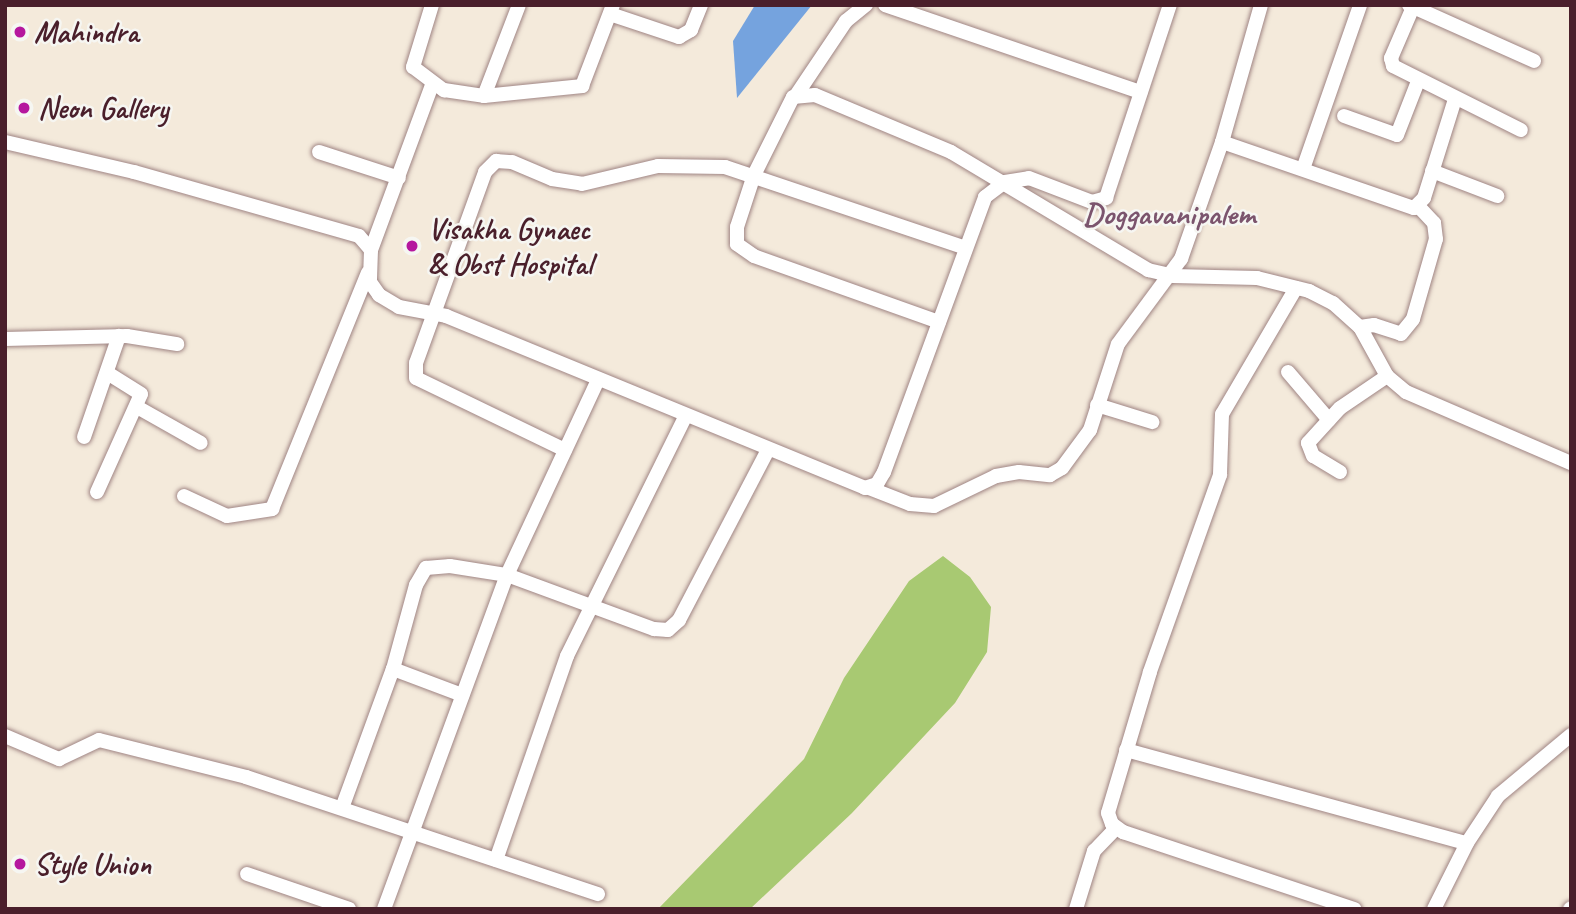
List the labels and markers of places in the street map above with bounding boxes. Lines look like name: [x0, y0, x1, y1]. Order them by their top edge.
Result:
place label: Mahindra: [34, 14, 139, 50]
marker: Mahindra: [12, 24, 28, 40]
place label: Neon Gallery: [38, 90, 169, 126]
marker: Neon Gallery: [16, 100, 32, 116]
place label: Visakha Gynaec & Obst Hospital: [428, 211, 592, 282]
marker: Visakha Gynaec & Obst Hospital: [402, 236, 422, 256]
place label: Style Union: [34, 846, 151, 882]
marker: Style Union: [12, 856, 28, 872]

